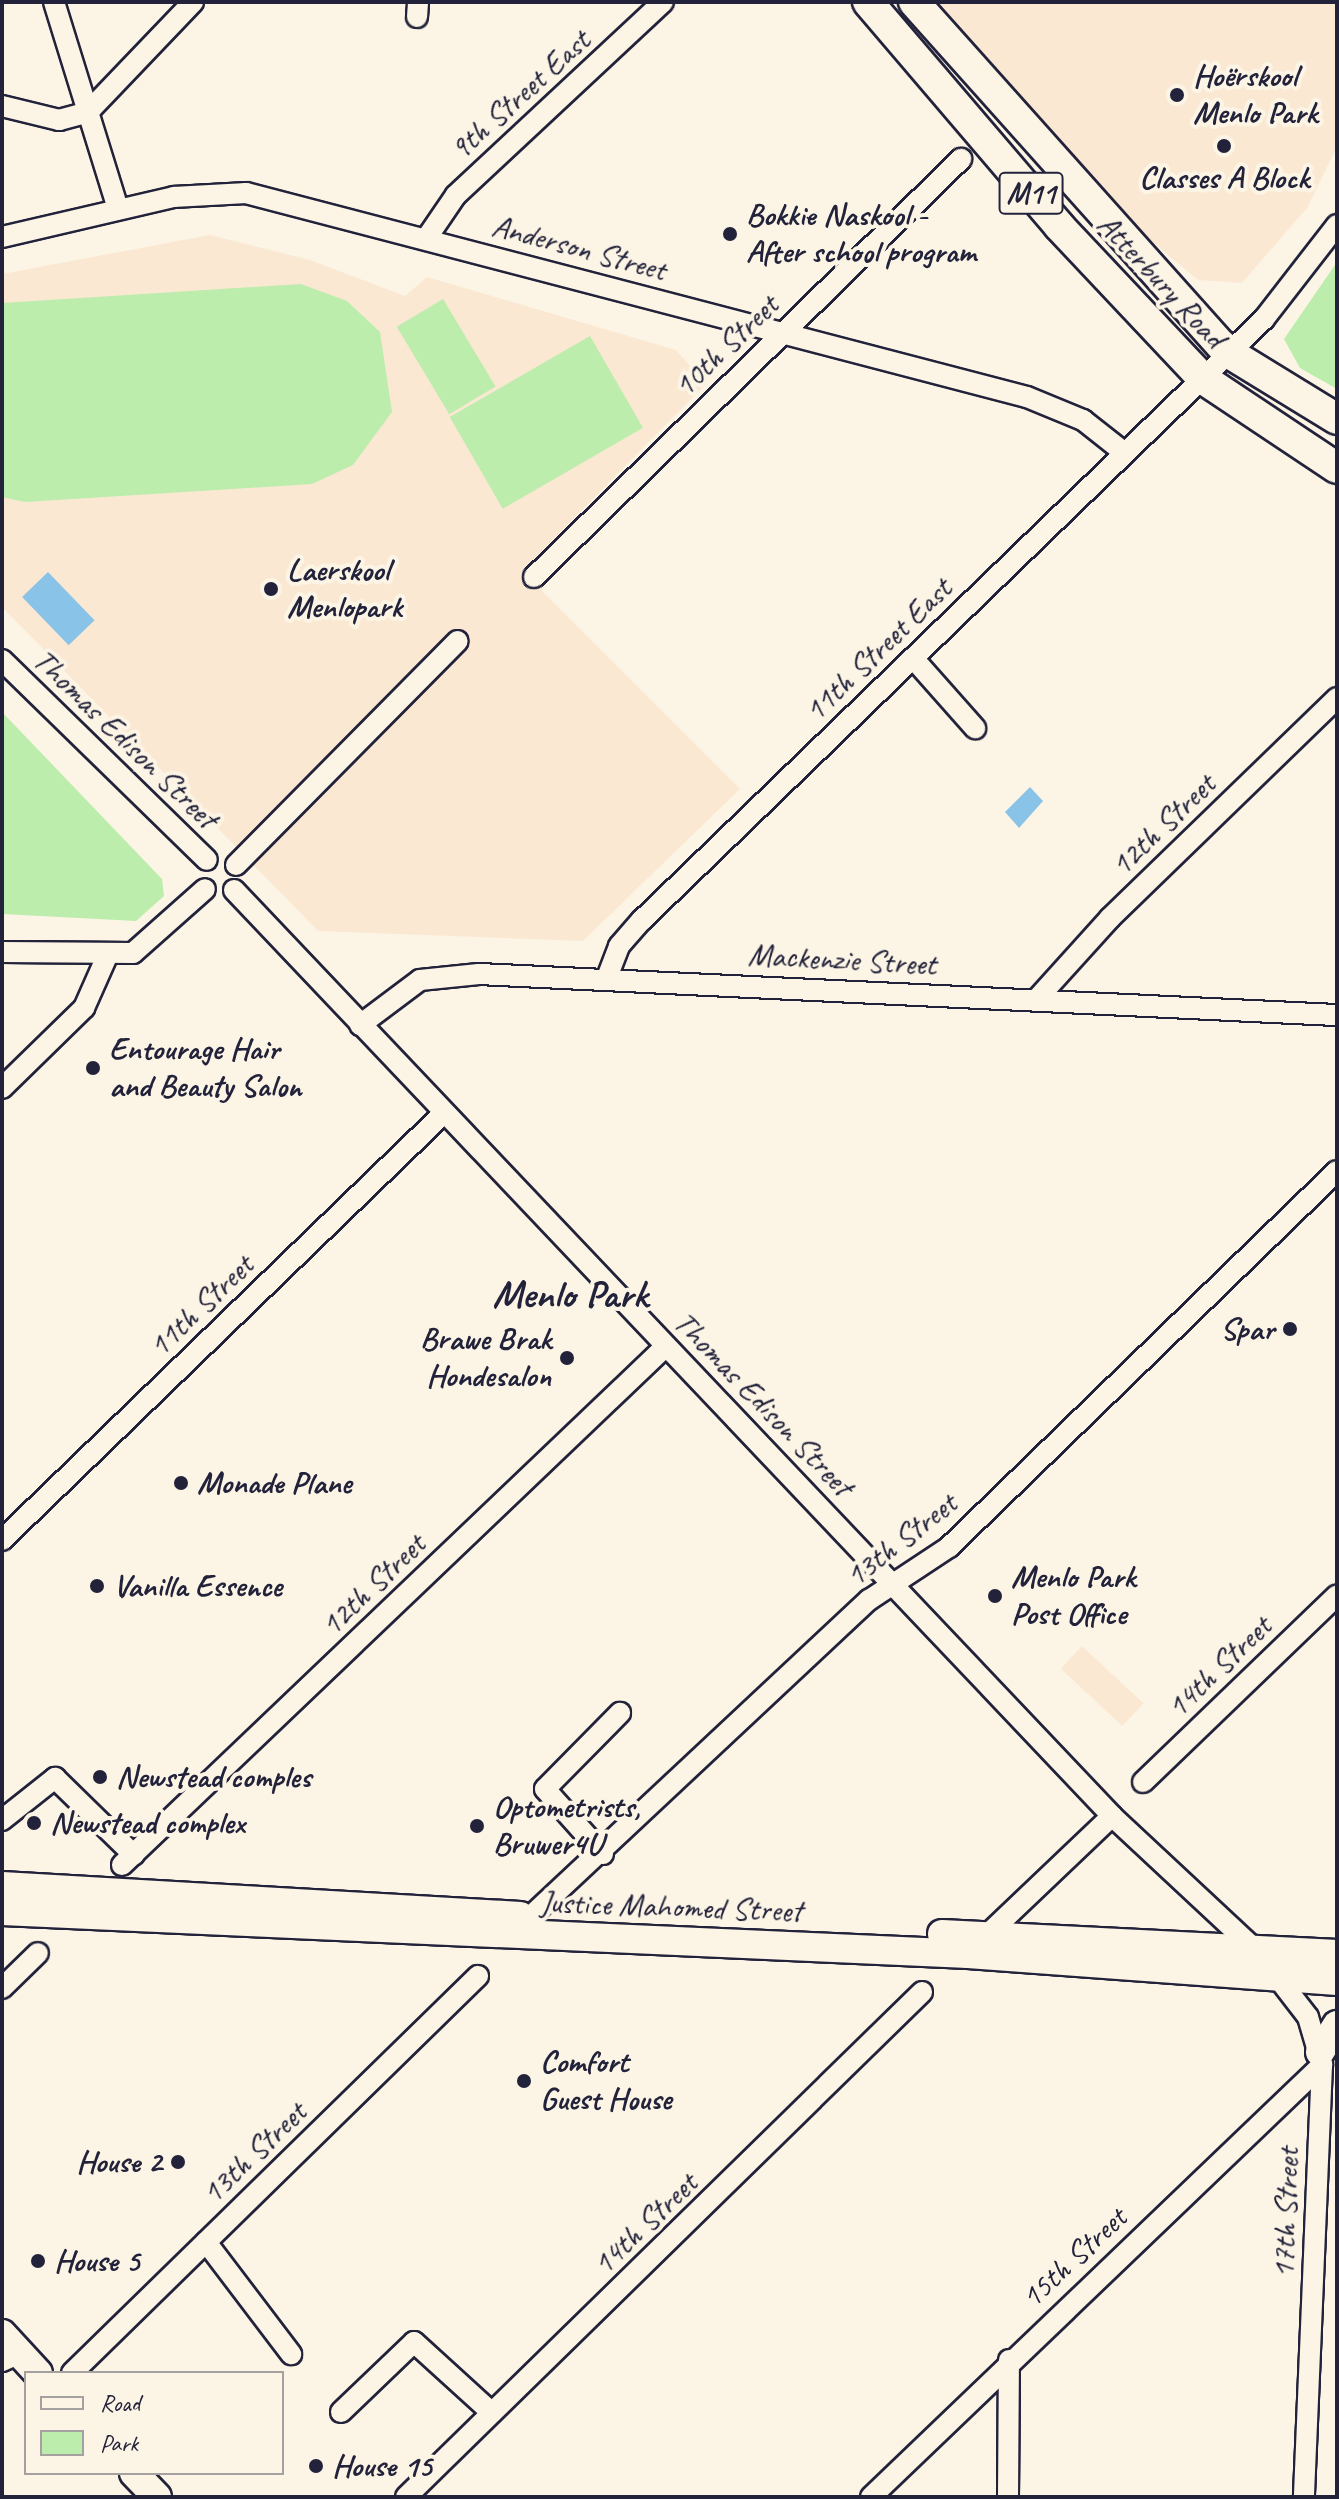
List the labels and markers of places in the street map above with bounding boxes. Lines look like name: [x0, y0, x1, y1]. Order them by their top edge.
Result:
place label: Hoërskool Menlo Park: [1193, 58, 1318, 133]
marker: Hoërskool Menlo Park: [1168, 86, 1186, 104]
marker: Classes A Block: [1215, 137, 1233, 155]
place label: Classes A Block: [1139, 159, 1309, 197]
place label: Bokkie Naskool - After school program: [746, 197, 976, 272]
marker: Bokkie Naskool - After school program: [721, 225, 739, 243]
place label: Laerskool Menlopark: [287, 552, 402, 627]
marker: Laerskool Menlopark: [262, 580, 280, 598]
place label: Entourage Hair and Beauty Salon: [109, 1031, 302, 1106]
marker: Entourage Hair and Beauty Salon: [84, 1059, 102, 1077]
place label: Spar: [1220, 1310, 1274, 1348]
marker: Spar: [1281, 1320, 1299, 1338]
place label: Brawe Brak Hondesalon: [419, 1321, 551, 1396]
marker: Brawe Brak Hondesalon: [558, 1349, 576, 1367]
place label: Monade Plane: [197, 1464, 352, 1502]
marker: Monade Plane: [172, 1474, 190, 1492]
place label: Menlo Park Post Office: [1011, 1559, 1136, 1634]
place label: Vanilla Essence: [113, 1567, 282, 1605]
marker: Vanilla Essence: [88, 1577, 106, 1595]
marker: Menlo Park Post Office: [986, 1587, 1004, 1605]
place label: Newstead comples: [116, 1758, 312, 1796]
marker: Newstead comples: [91, 1768, 109, 1786]
place label: Optometrists, Bruwer4U: [493, 1789, 640, 1864]
place label: Newstead complex: [50, 1804, 246, 1842]
marker: Newstead complex: [25, 1814, 43, 1832]
marker: Optometrists, Bruwer4U: [468, 1817, 486, 1835]
place label: Comfort Guest House: [540, 2044, 672, 2119]
marker: Comfort Guest House: [515, 2072, 533, 2090]
place label: House 2: [76, 2143, 162, 2181]
marker: House 2: [169, 2153, 187, 2171]
place label: House 5: [54, 2242, 139, 2280]
marker: House 5: [29, 2252, 47, 2270]
place label: House 15: [332, 2447, 432, 2485]
marker: House 15: [307, 2457, 325, 2475]

